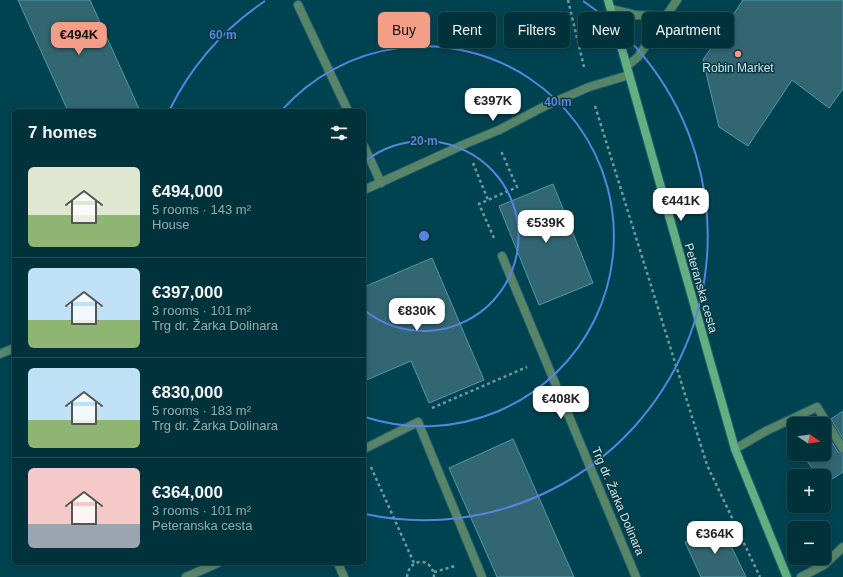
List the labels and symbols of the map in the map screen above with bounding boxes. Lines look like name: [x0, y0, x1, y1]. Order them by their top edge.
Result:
pin: €494K: [51, 22, 107, 56]
text: 60 m: [209, 28, 237, 42]
marker: Robin Market: [733, 49, 743, 59]
place label: Robin Market: [702, 61, 774, 75]
pin: €397K: [465, 88, 521, 122]
text: 40 m: [544, 95, 572, 109]
text: 20 m: [410, 134, 438, 148]
pin: €441K: [653, 188, 709, 222]
pin: €539K: [518, 210, 574, 244]
centre of rings: [417, 229, 431, 243]
street label: Peteranska cesta: [681, 242, 721, 335]
pin: €830K: [389, 298, 445, 332]
pin: €408K: [533, 386, 589, 420]
north arrow: [787, 417, 831, 461]
street label: Trg dr. Žarka Dolinara: [589, 444, 648, 558]
pin: €364K: [687, 521, 743, 555]

